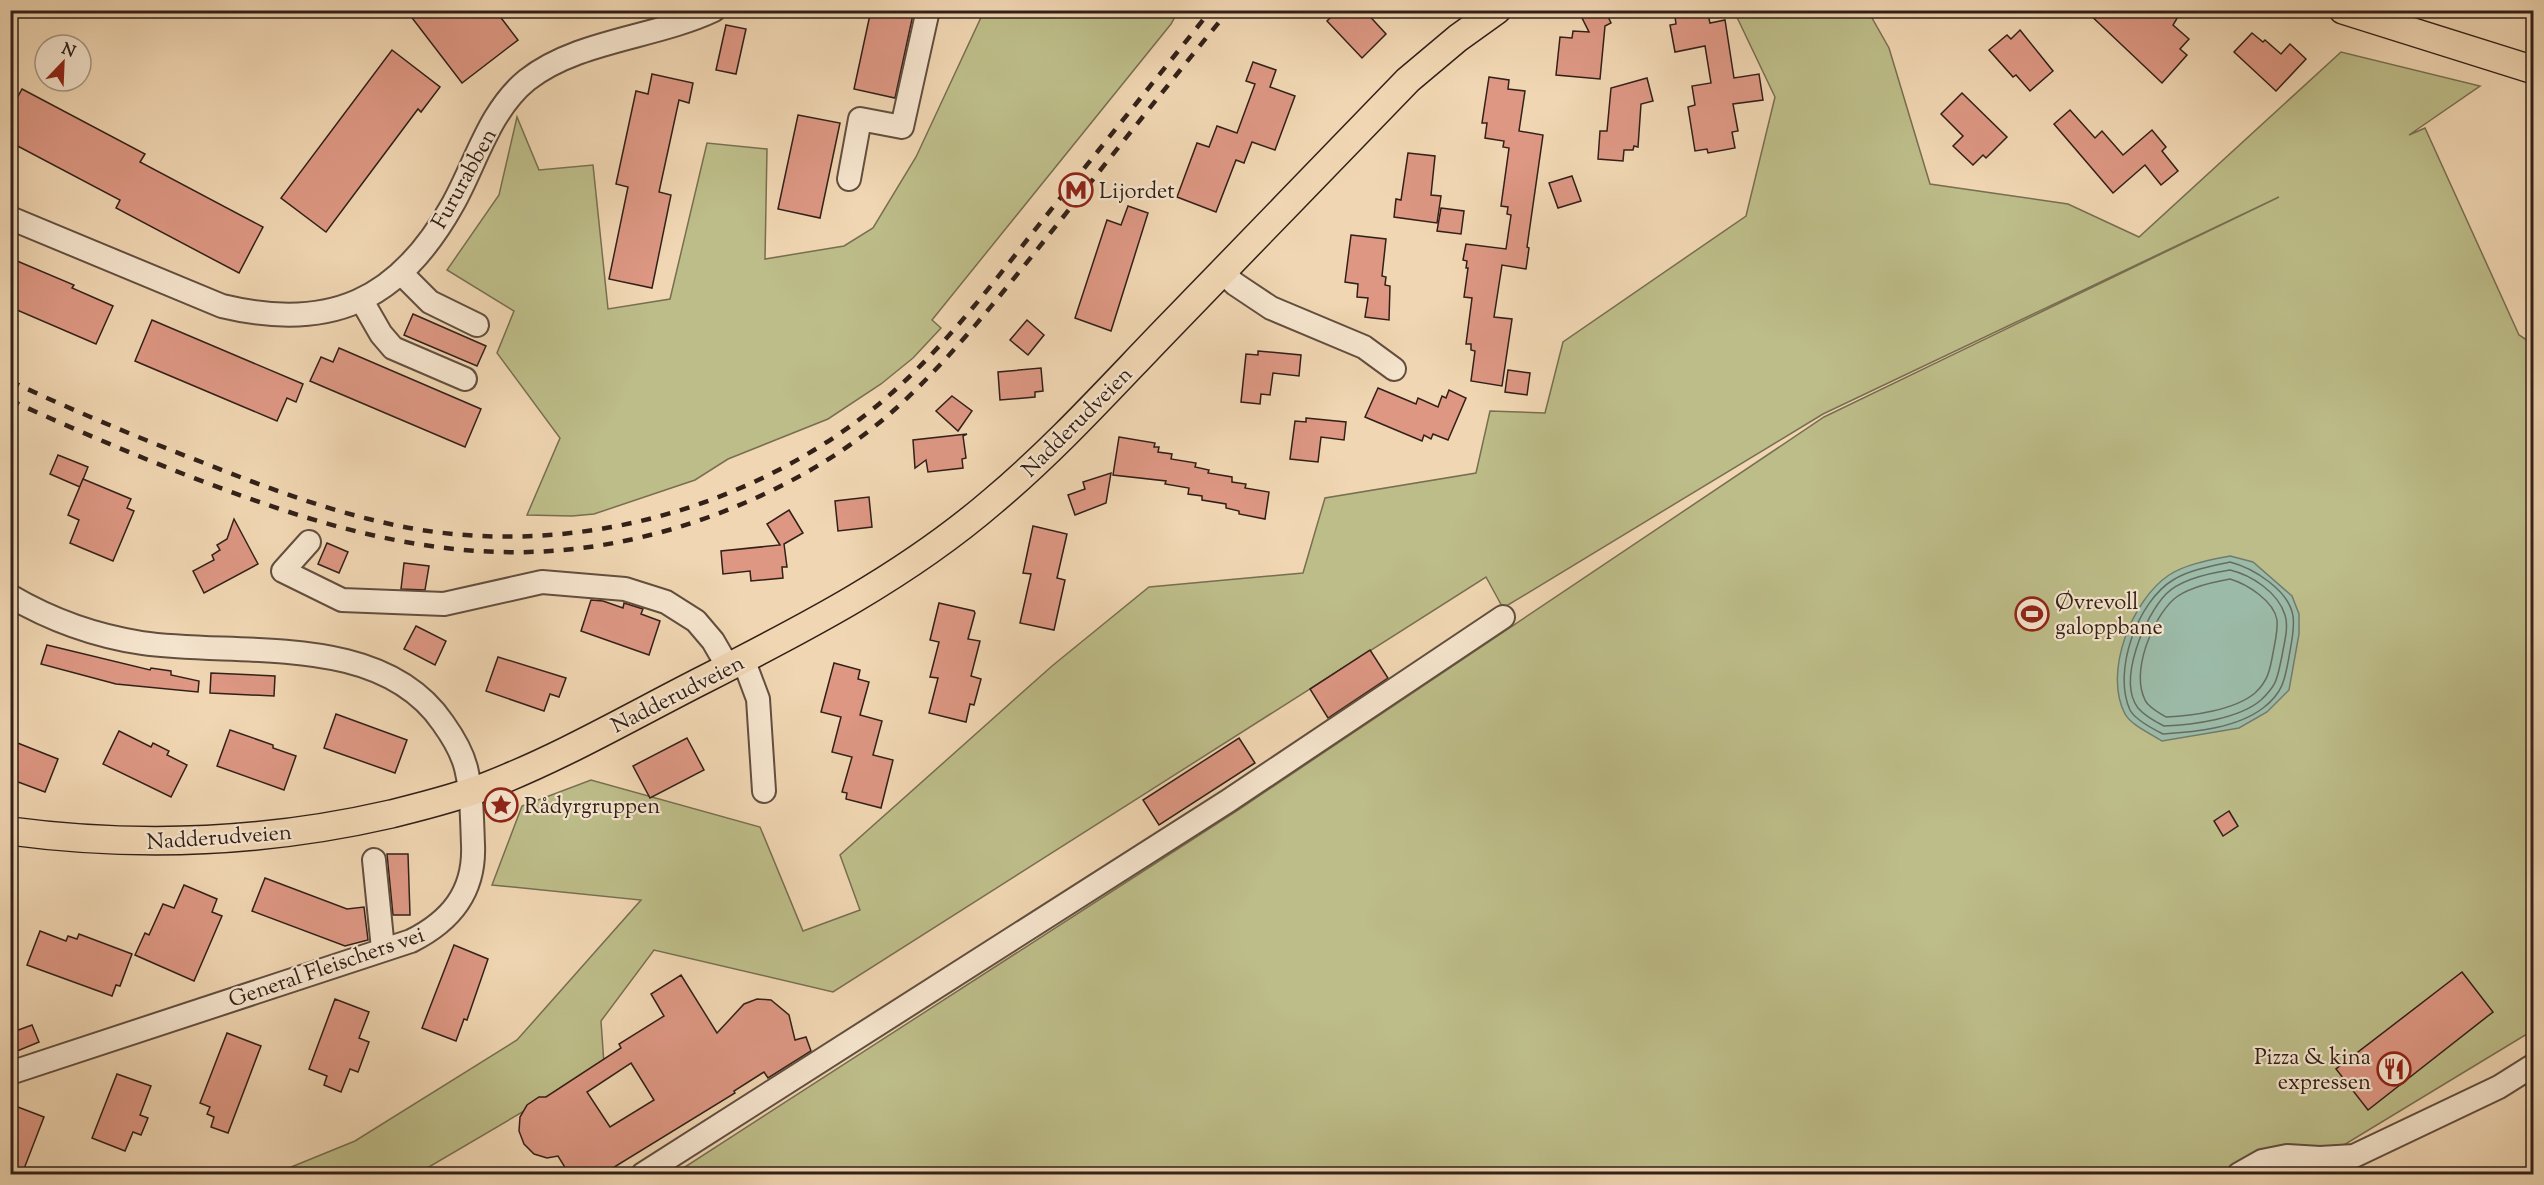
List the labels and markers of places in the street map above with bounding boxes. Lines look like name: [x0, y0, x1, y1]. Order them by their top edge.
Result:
metro station icon: Lijordet: [1058, 172, 1094, 208]
place label: Lijordet: [1099, 177, 1175, 209]
place label: Øvrevoll galoppbane: [2055, 588, 2163, 645]
sports icon: Øvrevoll galoppbane: [2014, 596, 2050, 632]
place icon: Rådyrgruppen: [483, 787, 519, 823]
place label: Rådyrgruppen: [524, 792, 660, 824]
place label: Pizza & kina expressen: [2254, 1043, 2371, 1100]
restaurant icon: Pizza & kina expressen: [2376, 1051, 2412, 1087]

